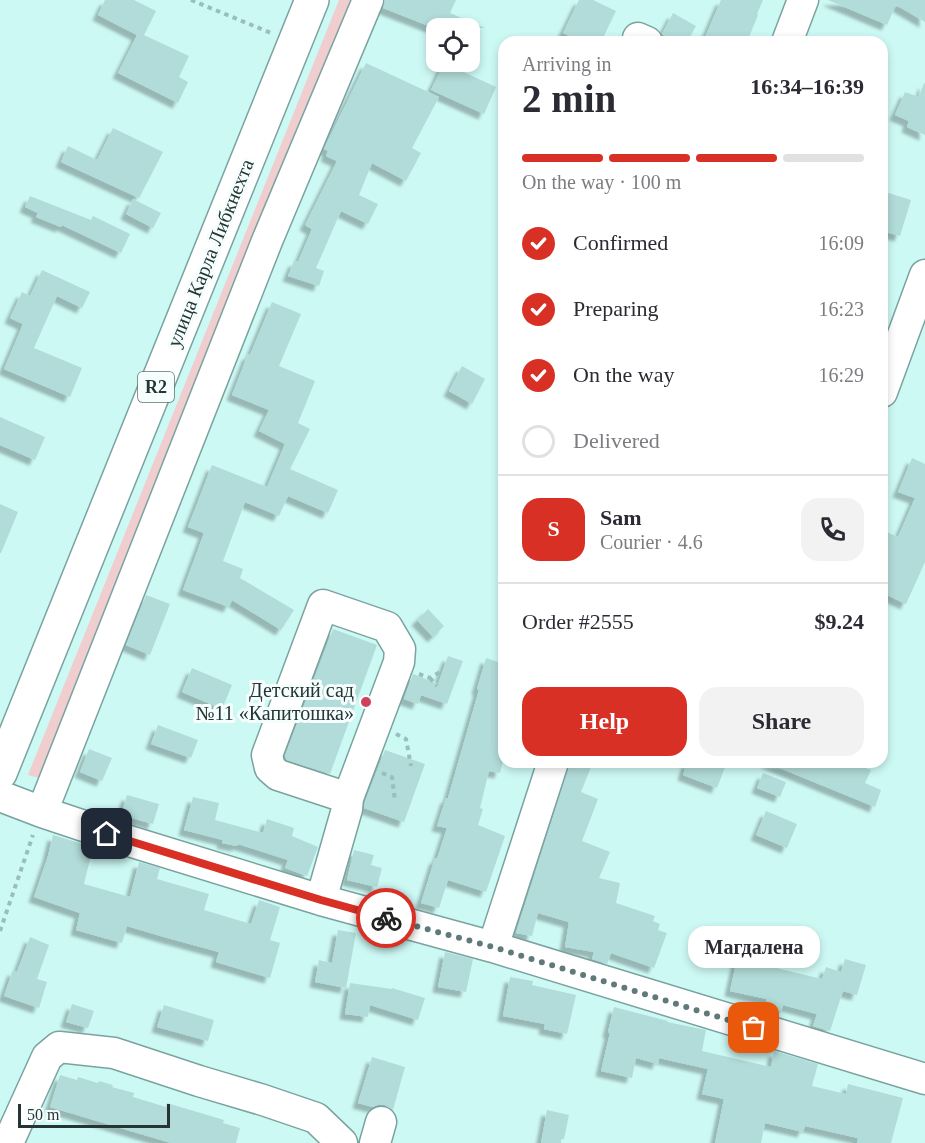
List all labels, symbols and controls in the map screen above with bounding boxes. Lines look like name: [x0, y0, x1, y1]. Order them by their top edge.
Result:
map controls: [426, 18, 480, 72]
button: locate: [426, 18, 480, 72]
text: Arriving in: [522, 53, 611, 75]
text: 16:34–16:39: [750, 74, 864, 99]
text: 2 min: [522, 77, 616, 120]
street label: улица Карла Либкнехта: [162, 156, 259, 351]
text: On the way · 100 m: [522, 171, 681, 193]
icon: check: [522, 227, 555, 260]
text: Confirmed: [573, 230, 668, 255]
text: 16:09: [818, 232, 864, 254]
icon: check: [522, 293, 555, 326]
text: Preparing: [573, 296, 659, 321]
text: 16:23: [818, 298, 864, 320]
icon: check: [522, 359, 555, 392]
text: On the way: [573, 362, 674, 387]
text: 16:29: [818, 364, 864, 386]
road number: R2: [138, 372, 174, 402]
text: Delivered: [573, 428, 660, 453]
button: phone: [801, 498, 864, 561]
text: Sam: [600, 505, 642, 530]
text: S: [547, 516, 560, 541]
text: Courier · 4.6: [600, 531, 703, 553]
text: Order #2555: [522, 609, 634, 634]
text: $9.24: [815, 609, 864, 634]
place label: Детский сад №11 «Капитошка»: [195, 679, 354, 724]
button: Help: [522, 687, 687, 756]
button: Share: [699, 687, 864, 756]
marker: Детский сад №11 «Капитошка»: [359, 695, 373, 709]
pin: [81, 808, 132, 859]
icon: home: [90, 817, 123, 850]
courier: [356, 888, 416, 948]
icon: bike: [370, 902, 403, 935]
callout: Магдалена: [688, 926, 820, 968]
text: Магдалена: [705, 936, 803, 958]
pin: [728, 1002, 779, 1053]
icon: bag: [737, 1011, 770, 1044]
scale bar: [18, 1101, 170, 1128]
text: 50 m: [27, 1106, 59, 1123]

